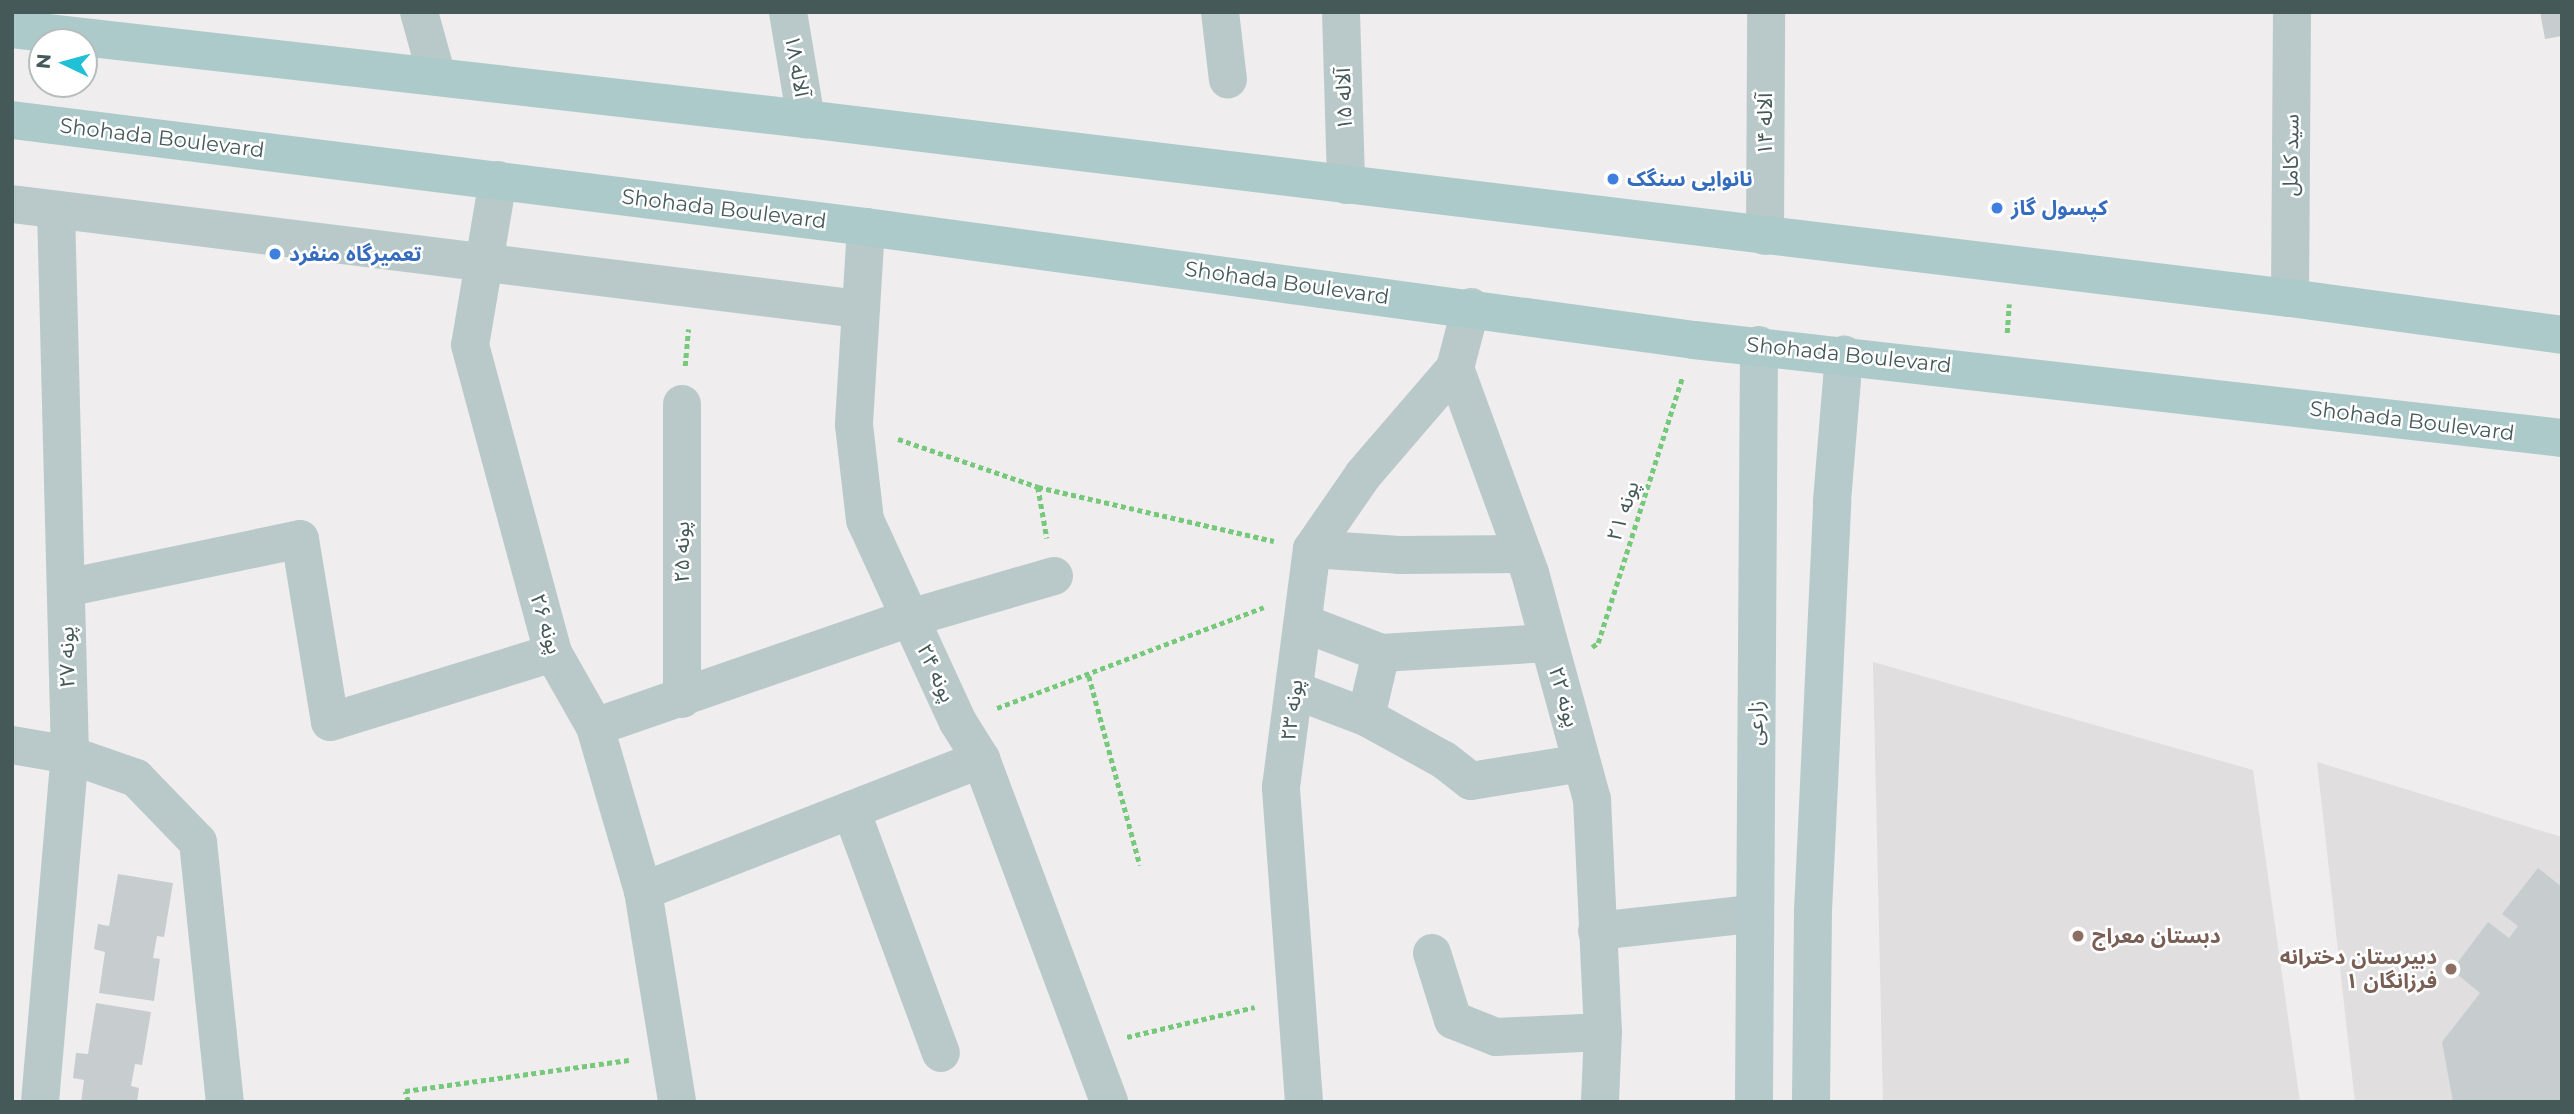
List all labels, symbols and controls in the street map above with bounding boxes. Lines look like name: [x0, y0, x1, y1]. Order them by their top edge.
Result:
north arrow: [28, 28, 98, 98]
street label: آلاله ۱۸: [779, 33, 815, 99]
text: N: [31, 53, 56, 70]
street label: آلاله ۱۵: [1330, 67, 1358, 131]
street label: آلاله ۱۴: [1752, 93, 1778, 155]
street label: Shohada Boulevard: [58, 113, 266, 163]
street label: سید کامل: [2278, 114, 2304, 196]
place label: نانوایی سنگک: [1627, 166, 1753, 192]
marker: نانوایی سنگک: [1605, 171, 1621, 187]
street label: Shohada Boulevard: [620, 184, 828, 234]
place label: کپسول گاز: [2011, 195, 2108, 221]
marker: کپسول گاز: [1989, 200, 2005, 216]
place label: تعمیرگاه منفرد: [289, 241, 422, 267]
marker: تعمیرگاه منفرد: [267, 246, 283, 262]
street label: Shohada Boulevard: [1183, 256, 1391, 310]
street label: Shohada Boulevard: [1745, 332, 1953, 378]
street label: Shohada Boulevard: [2308, 396, 2516, 446]
street label: پونه ۲۱: [1602, 478, 1644, 544]
street label: پونه ۲۵: [669, 521, 695, 583]
street label: پونه ۲۶: [525, 591, 567, 657]
street label: پونه ۲۷: [54, 626, 80, 688]
street label: پونه ۲۴: [912, 640, 960, 706]
street label: پونه ۲۲: [1543, 664, 1585, 730]
street label: پونه ۲۳: [1276, 678, 1308, 742]
street label: زارعی: [1743, 700, 1769, 746]
place label: دبستان معراج: [2092, 923, 2221, 949]
marker: دبستان معراج: [2070, 928, 2086, 944]
place label: دبیرستان دخترانه فرزانگان ۱: [2280, 944, 2437, 994]
marker: دبیرستان دخترانه فرزانگان ۱: [2443, 961, 2459, 977]

